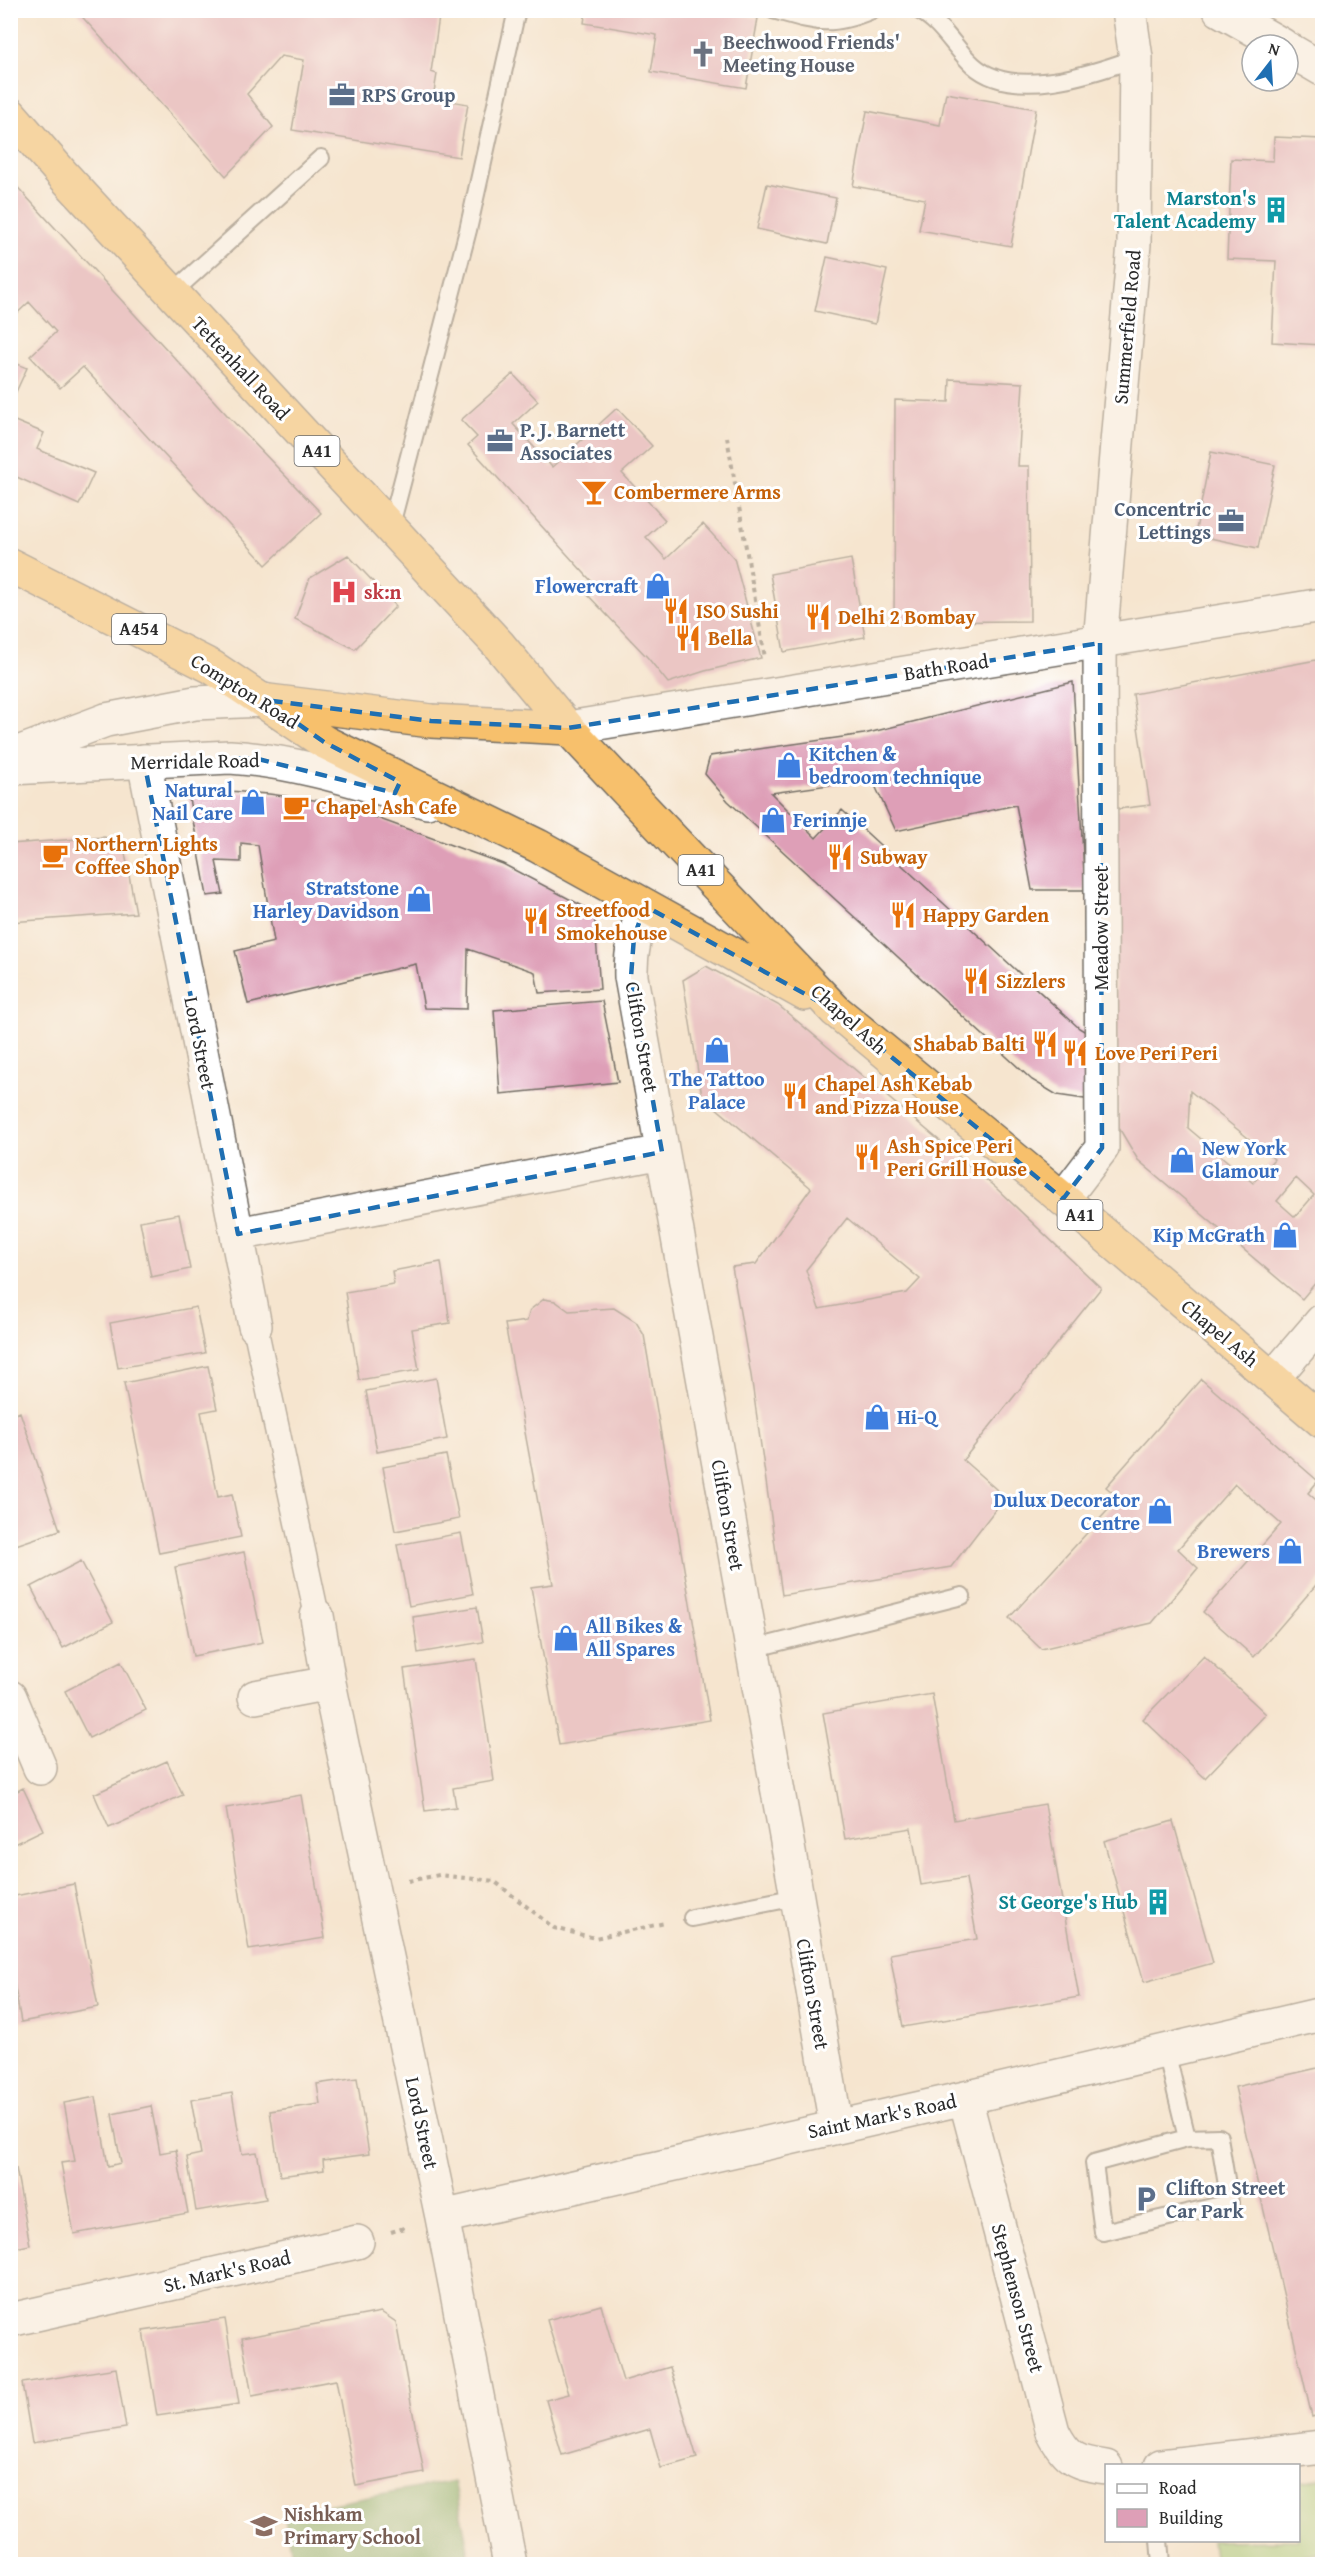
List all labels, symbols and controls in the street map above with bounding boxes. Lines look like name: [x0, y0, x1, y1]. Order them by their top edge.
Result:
place label: Beechwood Friends' Meeting House: [723, 27, 900, 79]
north arrow: [1240, 33, 1300, 93]
text: N: [1266, 36, 1283, 62]
church icon: Beechwood Friends' Meeting House: [688, 39, 718, 69]
office icon: RPS Group: [327, 80, 357, 110]
place label: RPS Group: [362, 80, 455, 109]
place label: Marston's Talent Academy: [1114, 183, 1257, 235]
building icon: Marston's Talent Academy: [1261, 195, 1291, 225]
street label: Summerfield Road: [1105, 248, 1148, 405]
street label: Tettenhall Road: [186, 309, 297, 426]
place label: P. J. Barnett Associates: [520, 415, 626, 467]
office icon: P. J. Barnett Associates: [485, 426, 515, 456]
road number: A41: [294, 436, 340, 466]
bar icon: Combermere Arms: [579, 477, 609, 507]
place label: Combermere Arms: [614, 477, 781, 506]
place label: Concentric Lettings: [1114, 494, 1211, 546]
office icon: Concentric Lettings: [1216, 506, 1246, 536]
place label: Flowercraft: [535, 571, 638, 600]
shop icon: Flowercraft: [643, 571, 673, 601]
hospital icon: sk:n: [329, 577, 359, 607]
place label: sk:n: [364, 577, 402, 606]
restaurant icon: ISO Sushi: [661, 596, 691, 626]
place label: ISO Sushi: [696, 596, 779, 625]
restaurant icon: Delhi 2 Bombay: [803, 602, 833, 632]
place label: Delhi 2 Bombay: [838, 602, 977, 631]
road number: A454: [112, 614, 166, 644]
restaurant icon: Bella: [673, 623, 703, 653]
place label: Bella: [708, 623, 754, 652]
street label: Bath Road: [902, 645, 991, 688]
street label: Compton Road: [185, 646, 305, 736]
place label: Kitchen & bedroom technique: [809, 739, 982, 791]
street label: Merridale Road: [130, 745, 260, 776]
shop icon: Kitchen & bedroom technique: [774, 750, 804, 780]
place label: Natural Nail Care: [152, 775, 233, 827]
shop icon: Natural Nail Care: [238, 787, 268, 817]
cafe icon: Chapel Ash Cafe: [281, 792, 311, 822]
place label: Chapel Ash Cafe: [316, 792, 457, 821]
shop icon: Ferinnje: [758, 805, 788, 835]
place label: Ferinnje: [793, 805, 867, 834]
place label: Northern Lights Coffee Shop: [75, 829, 218, 881]
cafe icon: Northern Lights Coffee Shop: [40, 840, 70, 870]
restaurant icon: Subway: [825, 842, 855, 872]
place label: Subway: [860, 842, 928, 871]
road number: A41: [678, 855, 724, 885]
street label: Meadow Street: [1086, 865, 1115, 991]
place label: Stratstone Harley Davidson: [253, 873, 399, 925]
shop icon: Stratstone Harley Davidson: [404, 884, 434, 914]
place label: Streetfood Smokehouse: [556, 895, 668, 947]
restaurant icon: Happy Garden: [888, 900, 918, 930]
place label: Happy Garden: [923, 900, 1049, 929]
restaurant icon: Streetfood Smokehouse: [521, 906, 551, 936]
restaurant icon: Sizzlers: [961, 966, 991, 996]
place label: Sizzlers: [996, 966, 1066, 995]
street label: Chapel Ash: [805, 977, 894, 1061]
street label: Clifton Street: [618, 979, 666, 1095]
street label: Lord Street: [177, 994, 224, 1092]
place label: Shabab Balti: [913, 1029, 1025, 1058]
restaurant icon: Shabab Balti: [1030, 1029, 1060, 1059]
shop icon: The Tattoo Palace: [702, 1035, 732, 1065]
restaurant icon: Love Peri Peri: [1060, 1038, 1090, 1068]
place label: Love Peri Peri: [1095, 1038, 1218, 1067]
place label: The Tattoo Palace: [669, 1064, 765, 1116]
place label: Chapel Ash Kebab and Pizza House: [815, 1069, 972, 1121]
restaurant icon: Chapel Ash Kebab and Pizza House: [780, 1081, 810, 1111]
place label: Ash Spice Peri Peri Grill House: [887, 1131, 1027, 1183]
place label: New York Glamour: [1202, 1133, 1287, 1185]
restaurant icon: Ash Spice Peri Peri Grill House: [852, 1142, 882, 1172]
shop icon: New York Glamour: [1167, 1145, 1197, 1175]
road number: A41: [1058, 1200, 1102, 1230]
place label: Kip McGrath: [1153, 1220, 1265, 1249]
shop icon: Kip McGrath: [1270, 1220, 1300, 1250]
street label: Chapel Ash: [1175, 1292, 1265, 1374]
shop icon: Hi-Q: [862, 1402, 892, 1432]
place label: Hi-Q: [897, 1402, 939, 1431]
street label: Clifton Street: [704, 1457, 752, 1573]
place label: Dulux Decorator Centre: [993, 1485, 1140, 1537]
shop icon: Dulux Decorator Centre: [1145, 1496, 1175, 1526]
place label: Brewers: [1197, 1536, 1270, 1565]
shop icon: Brewers: [1275, 1536, 1305, 1566]
place label: All Bikes & All Spares: [586, 1611, 683, 1663]
shop icon: All Bikes & All Spares: [551, 1623, 581, 1653]
place label: St George's Hub: [999, 1887, 1138, 1916]
building icon: St George's Hub: [1143, 1887, 1173, 1917]
street label: Clifton Street: [789, 1936, 837, 2052]
street label: Lord Street: [399, 2074, 446, 2172]
street label: Saint Mark's Road: [805, 2086, 959, 2145]
place label: Clifton Street Car Park: [1166, 2173, 1286, 2225]
parking icon: Clifton Street Car Park: [1131, 2184, 1161, 2214]
street label: Stephenson Street: [985, 2220, 1052, 2376]
street label: St. Mark's Road: [160, 2242, 294, 2299]
legend: [1105, 2464, 1300, 2542]
text: Road: [1159, 2474, 1197, 2501]
place label: Nishkam Primary School: [284, 2499, 421, 2551]
text: Building: [1159, 2504, 1223, 2531]
school or university icon: Nishkam Primary School: [249, 2511, 279, 2541]

